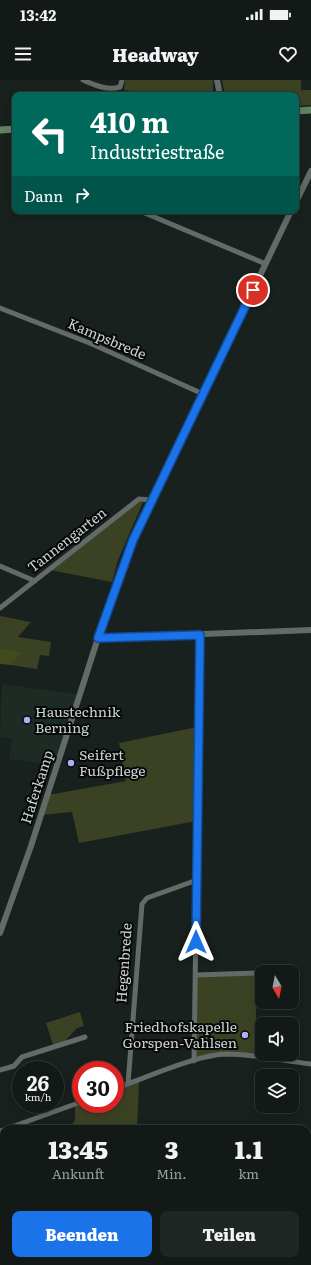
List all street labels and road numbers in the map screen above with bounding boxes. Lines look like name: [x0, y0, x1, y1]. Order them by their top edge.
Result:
street label: Kampsbrede: [65, 313, 150, 364]
street label: Tannengarten: [23, 502, 110, 576]
street label: Haferkamp: [15, 747, 57, 826]
street label: Hegenbrede: [110, 922, 136, 1004]

